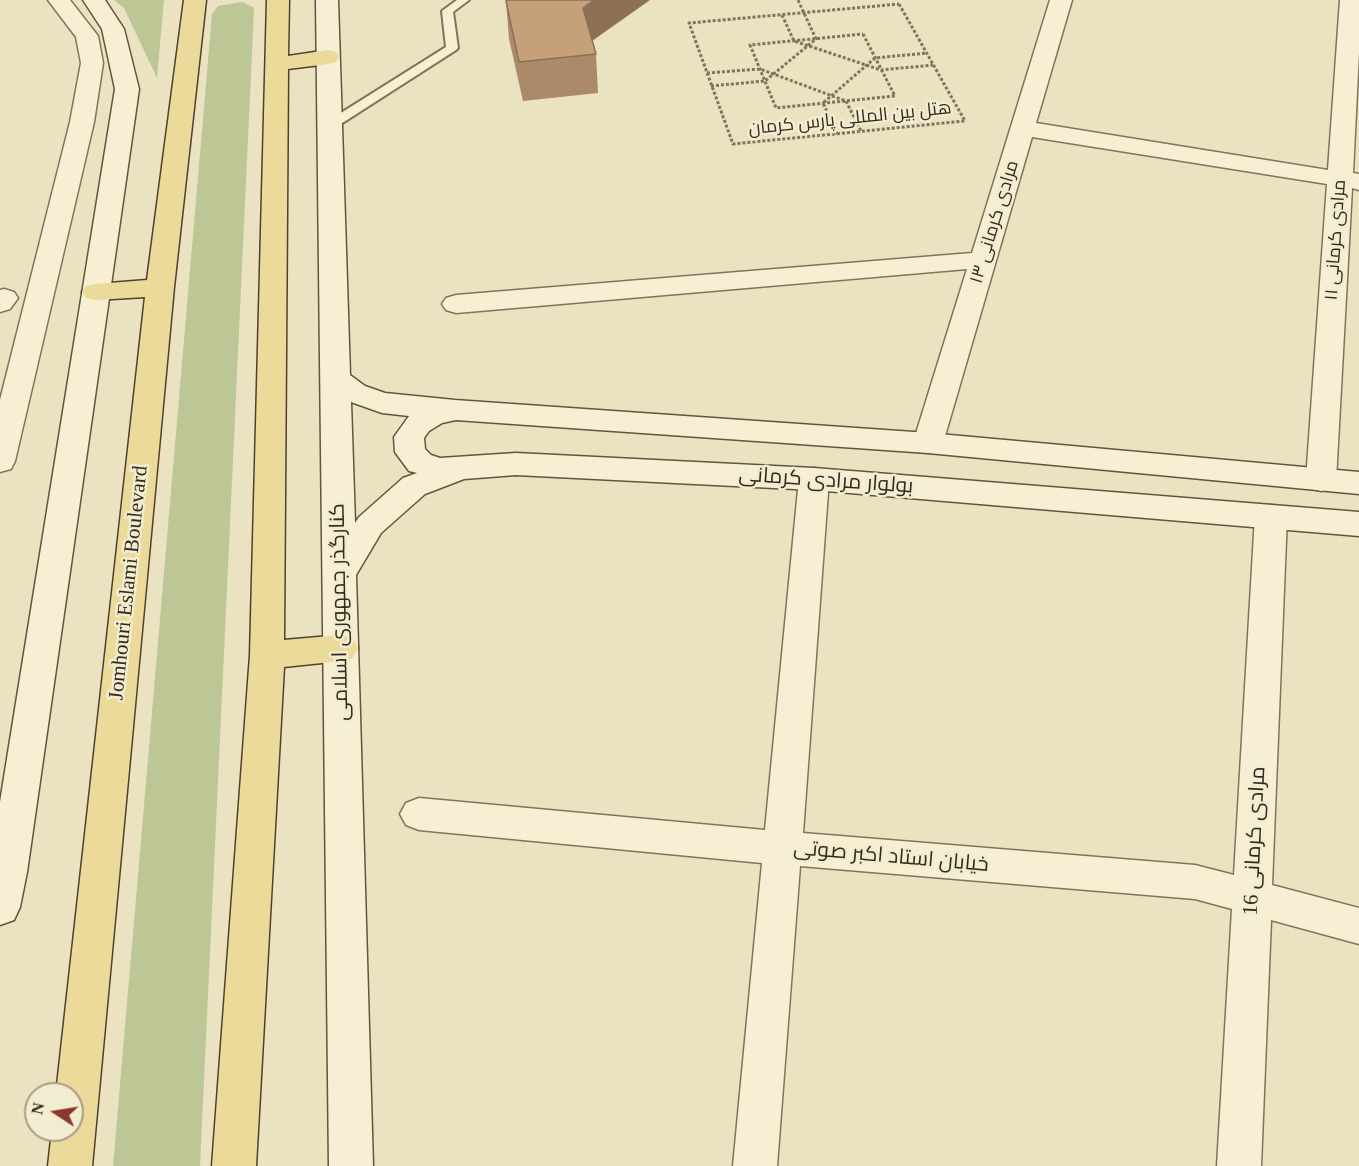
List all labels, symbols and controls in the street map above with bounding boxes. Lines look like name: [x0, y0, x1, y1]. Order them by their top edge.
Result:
street label: هتل بین المللی پارس کرمان: [747, 98, 953, 140]
street label: مرادی کرمانی ۱۳: [966, 158, 1024, 286]
street label: مرادی کرمانی ۱۱: [1321, 179, 1351, 301]
street label: بولوار مرادی کرمانی: [738, 462, 914, 500]
street label: Jomhouri Eslami Boulevard: [104, 465, 154, 701]
street label: کنارگذر جمهوری اسلامی: [326, 503, 354, 721]
street label: مرادی کرمانی 16: [1239, 766, 1271, 916]
street label: خیابان استاد اکبر صوتی: [792, 836, 990, 878]
north arrow: [24, 1082, 84, 1142]
text: N: [28, 1101, 47, 1116]

